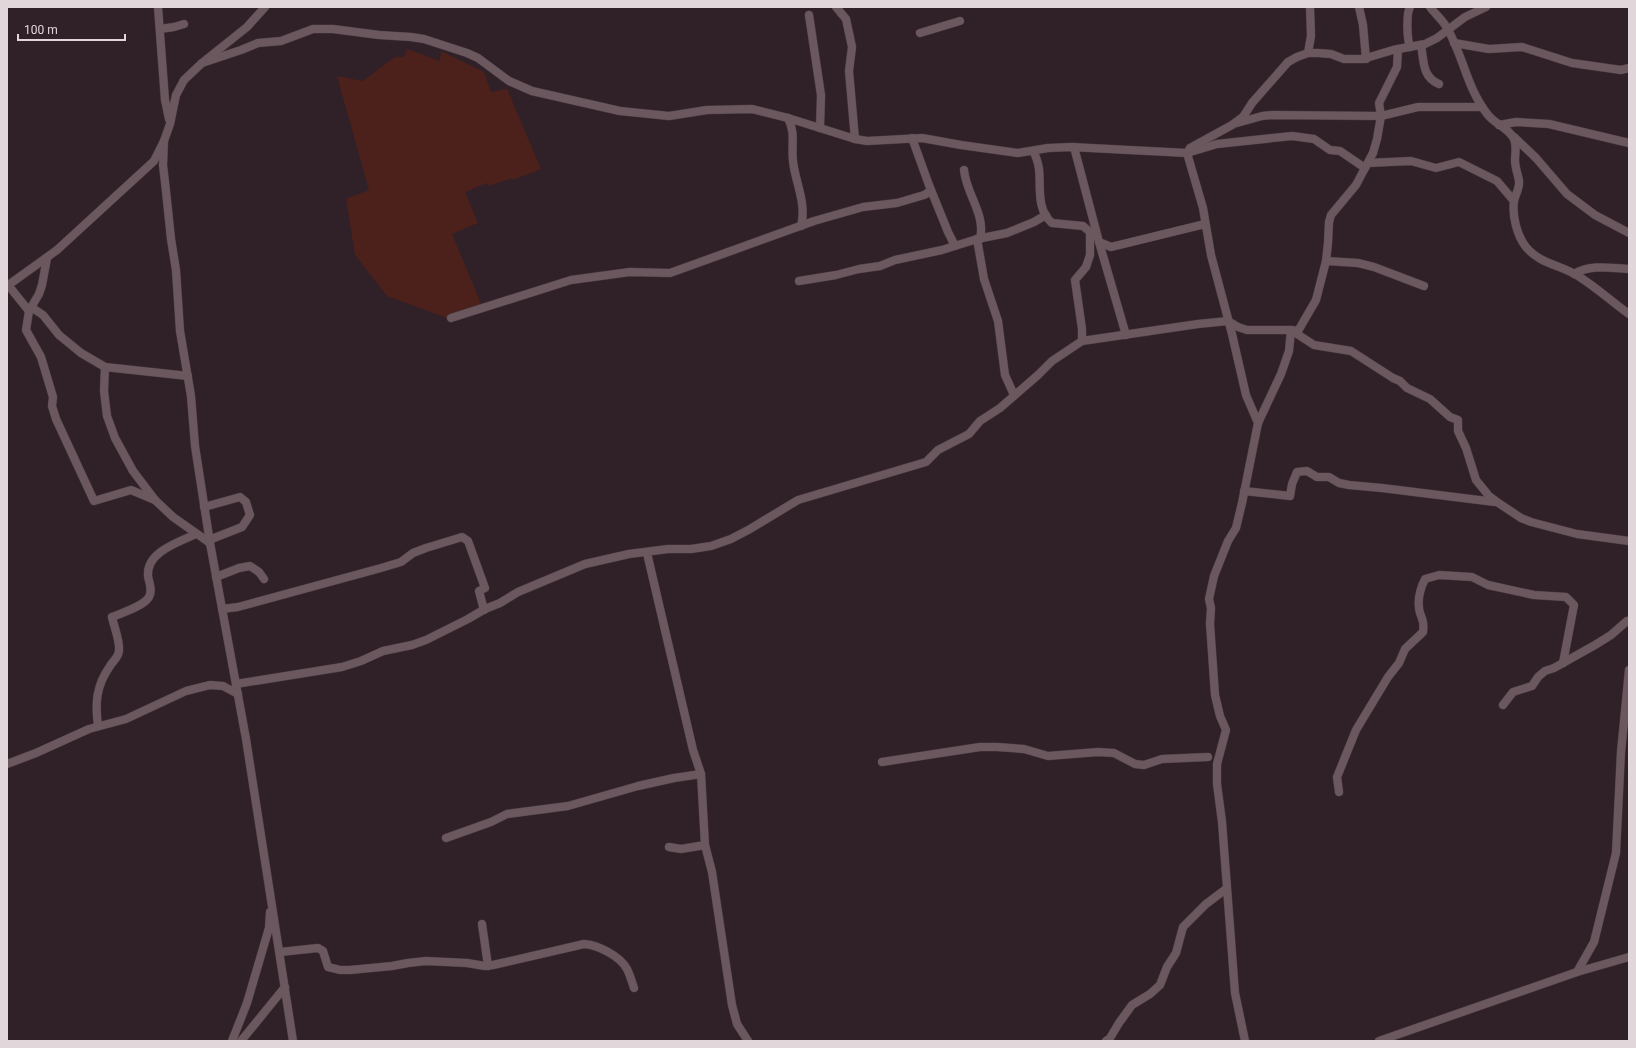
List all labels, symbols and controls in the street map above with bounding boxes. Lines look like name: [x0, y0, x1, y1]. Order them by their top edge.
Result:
scale bar: [18, 16, 125, 42]
text: 100 m: [24, 23, 58, 37]

